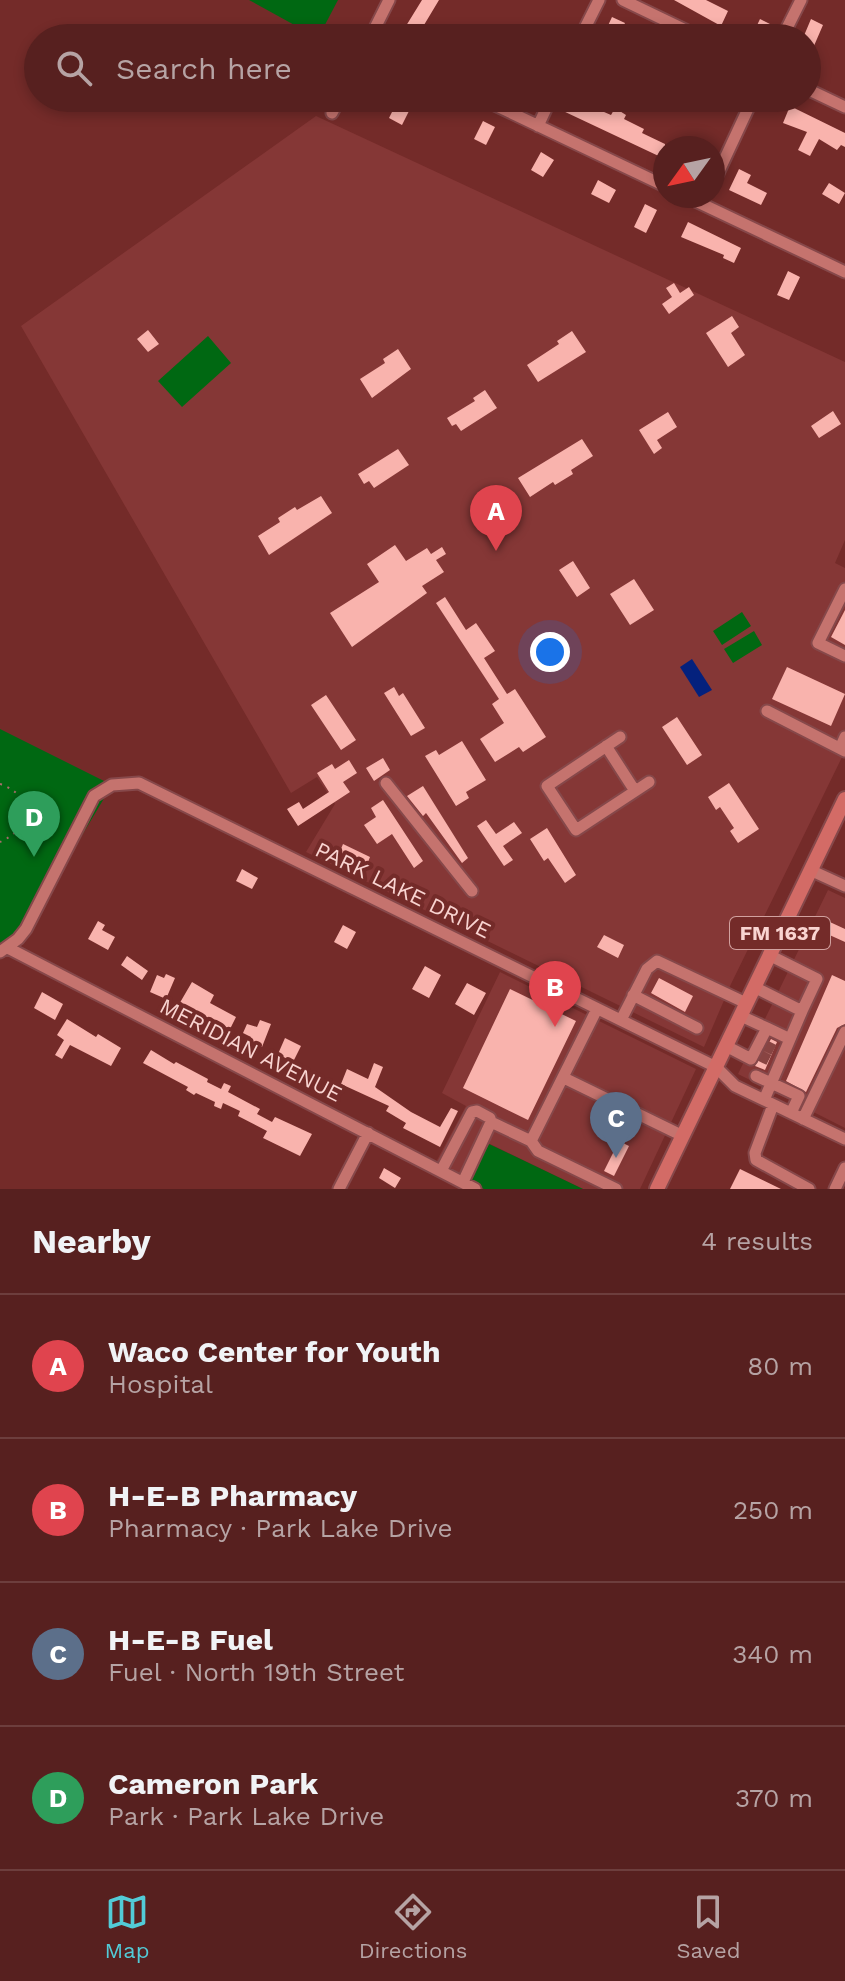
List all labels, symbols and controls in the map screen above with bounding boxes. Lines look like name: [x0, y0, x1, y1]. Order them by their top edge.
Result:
search box: [24, 24, 821, 112]
icon: search: [52, 46, 96, 90]
text: Search here: [116, 51, 292, 86]
north arrow: [653, 136, 725, 208]
pin: A: [470, 485, 522, 551]
your location: [530, 632, 570, 672]
pin: D: [8, 791, 60, 857]
street label: PARK LAKE DRIVE: [311, 837, 495, 943]
road number: FM 1637: [730, 917, 830, 949]
pin: B: [529, 961, 581, 1027]
street label: MERIDIAN AVENUE: [156, 993, 346, 1107]
pin: C: [590, 1092, 642, 1158]
text: Nearby: [32, 1221, 151, 1261]
text: 4 results: [701, 1226, 813, 1256]
text: Waco Center for Youth: [108, 1334, 441, 1369]
text: A: [49, 1351, 67, 1381]
text: 80 m: [747, 1351, 813, 1381]
text: Hospital: [108, 1369, 213, 1399]
text: H-E-B Pharmacy: [108, 1478, 357, 1513]
text: B: [49, 1495, 67, 1525]
text: 250 m: [733, 1495, 813, 1525]
text: Pharmacy · Park Lake Drive: [108, 1513, 453, 1543]
text: H-E-B Fuel: [108, 1622, 273, 1657]
text: C: [49, 1639, 67, 1669]
text: 340 m: [732, 1639, 813, 1669]
text: Fuel · North 19th Street: [108, 1657, 404, 1687]
text: Cameron Park: [108, 1766, 318, 1801]
text: D: [49, 1783, 67, 1813]
text: 370 m: [735, 1783, 813, 1813]
text: Park · Park Lake Drive: [108, 1801, 384, 1831]
tab: Map: [105, 1890, 149, 1963]
tab: Directions: [359, 1890, 467, 1963]
tab: Saved: [677, 1890, 740, 1963]

